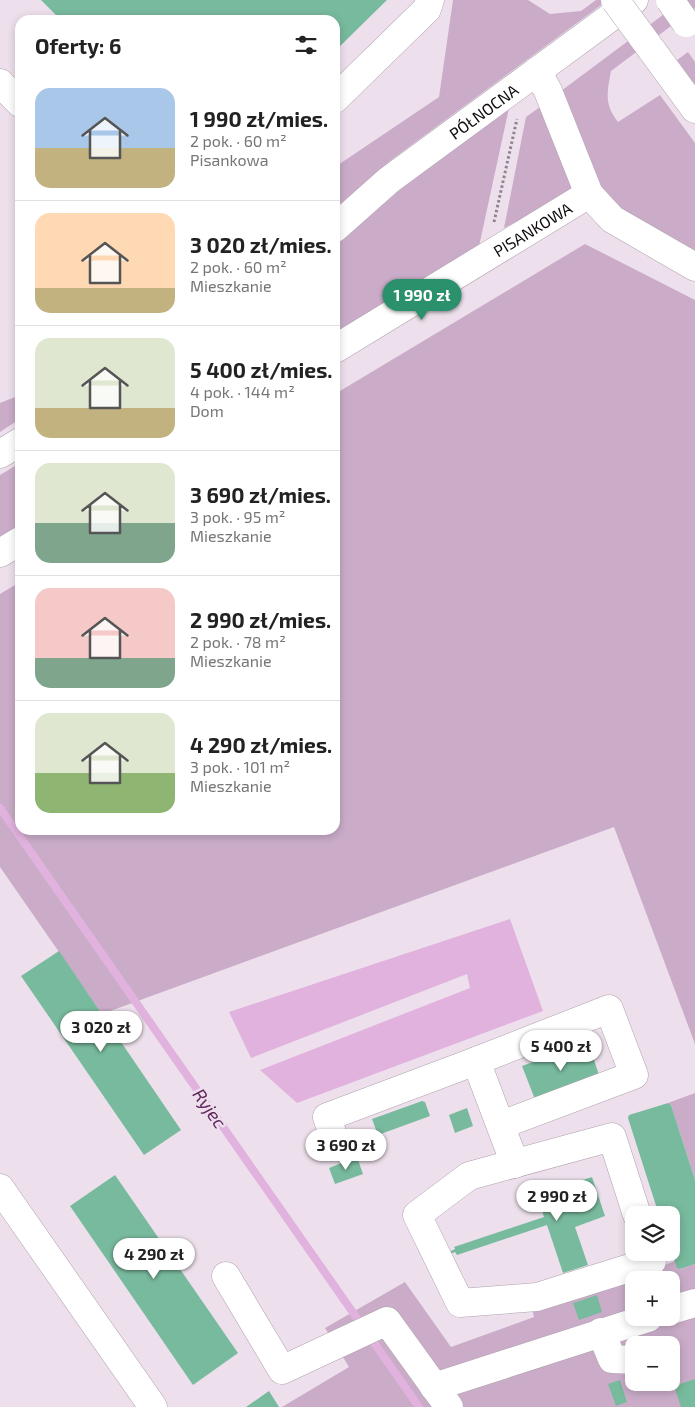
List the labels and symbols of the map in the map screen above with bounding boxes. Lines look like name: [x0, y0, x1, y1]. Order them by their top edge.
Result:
street label: PÓŁNOCNA: [445, 79, 521, 142]
street label: PISANKOWA: [489, 197, 575, 260]
pin: 1 990 zł: [370, 278, 474, 321]
pin: 3 020 zł: [49, 1010, 153, 1053]
pin: 5 400 zł: [509, 1030, 613, 1072]
water label: Ryjec: [188, 1084, 232, 1132]
pin: 3 690 zł: [294, 1128, 398, 1171]
pin: 2 990 zł: [505, 1180, 609, 1222]
pin: 4 290 zł: [102, 1238, 206, 1280]

